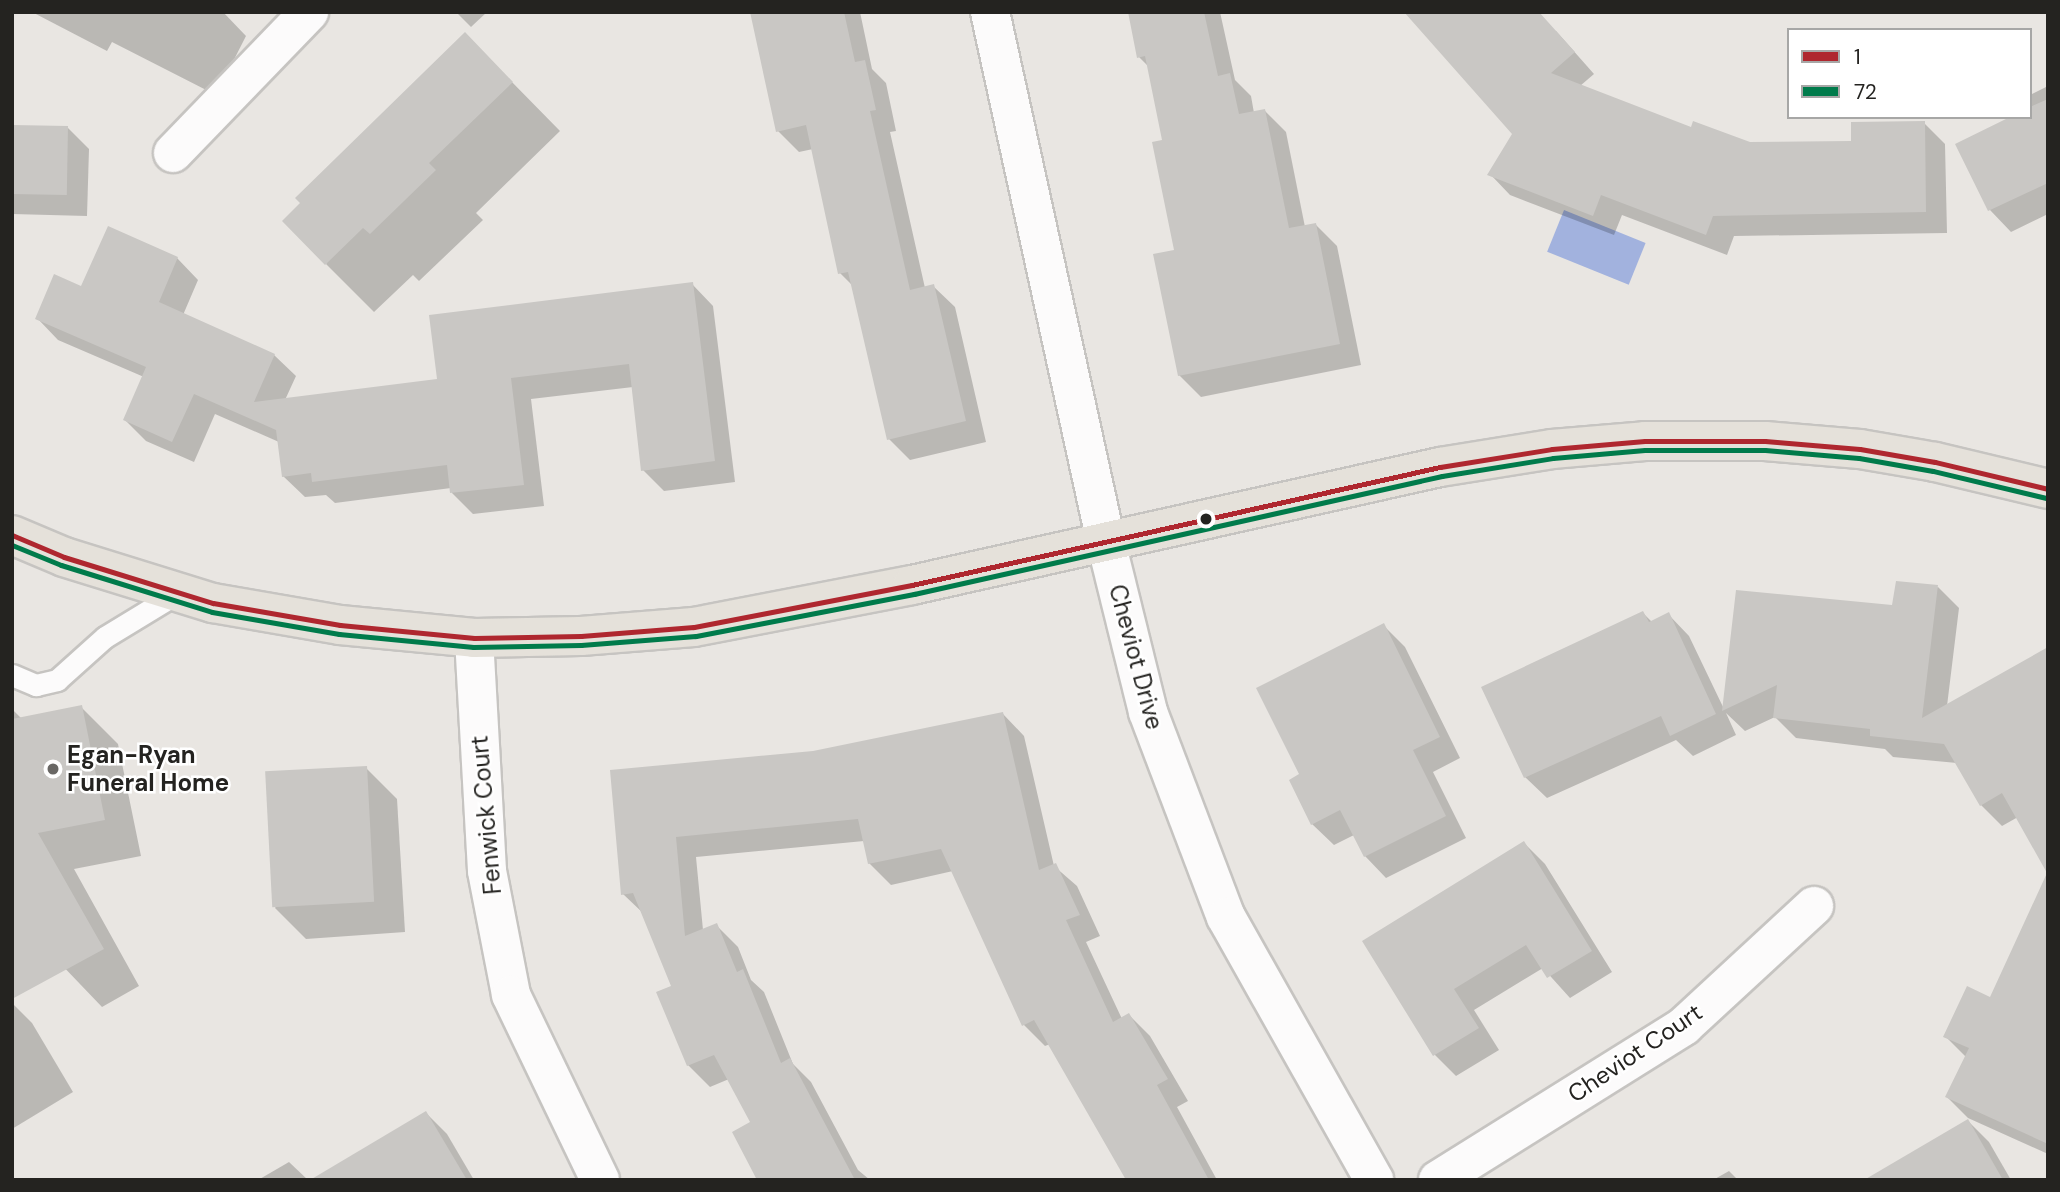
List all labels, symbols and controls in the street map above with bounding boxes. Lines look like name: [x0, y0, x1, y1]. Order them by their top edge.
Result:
legend: [1787, 28, 2032, 119]
text: 1: [1854, 43, 1861, 71]
text: 72: [1854, 78, 1877, 106]
unlabelled marker: [1199, 512, 1213, 526]
street label: Cheviot Drive: [1103, 581, 1169, 733]
street label: Fenwick Court: [465, 734, 507, 896]
place label: Egan-Ryan Funeral Home: [67, 741, 229, 797]
marker: Egan-Ryan Funeral Home: [45, 761, 61, 777]
street label: Cheviot Court: [1562, 998, 1708, 1108]

